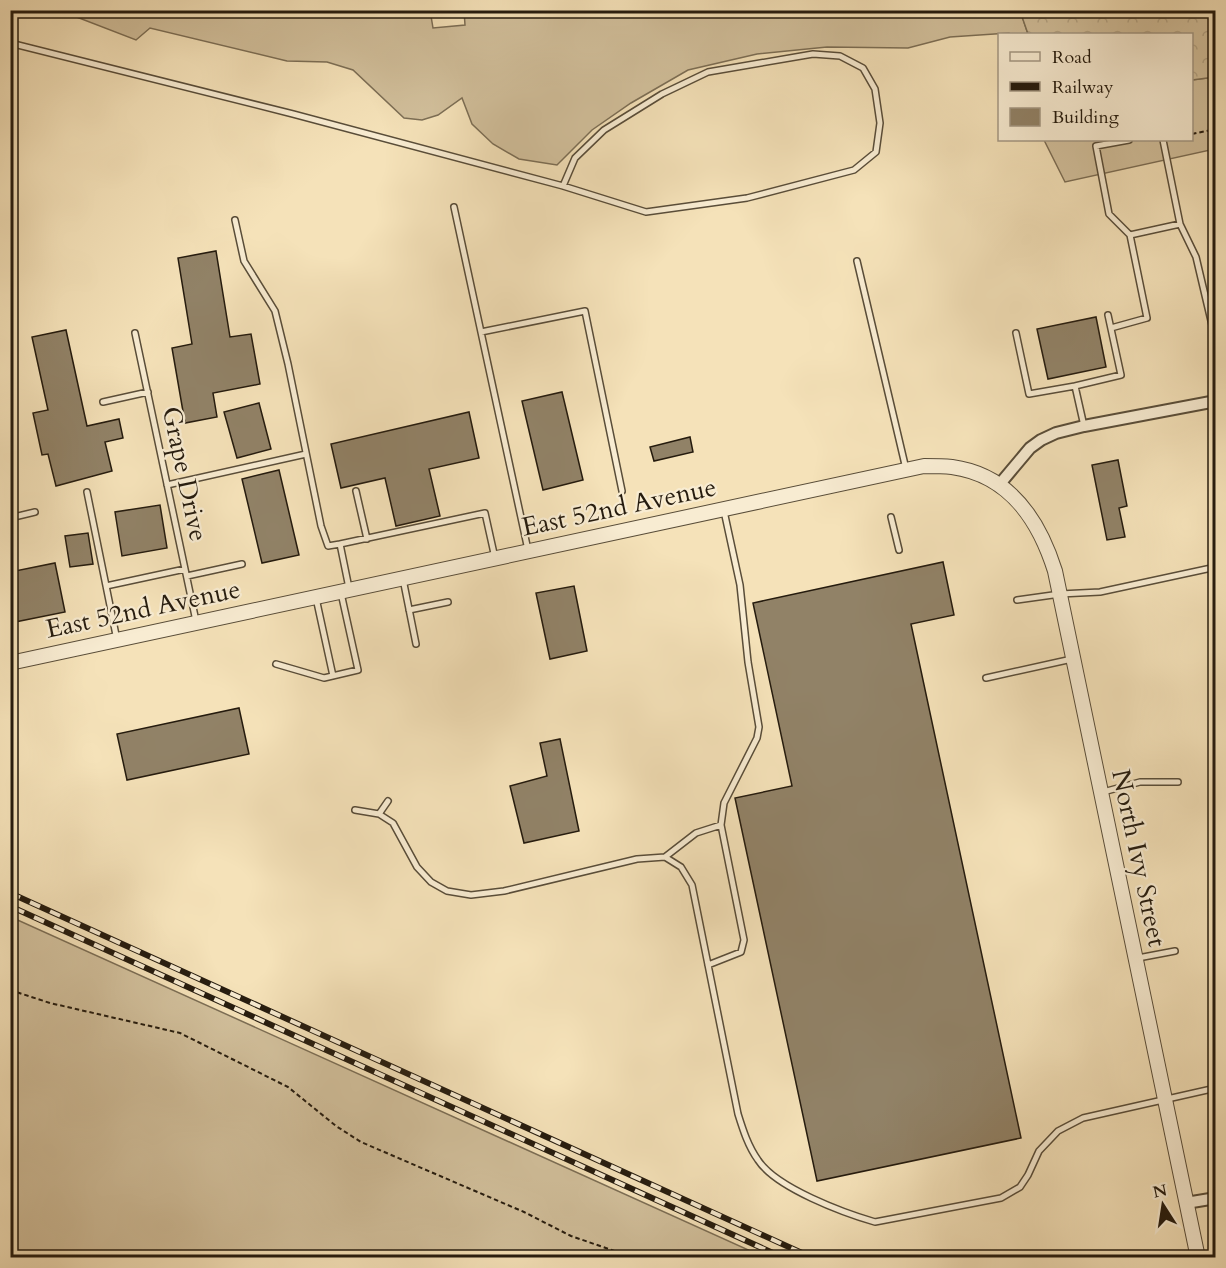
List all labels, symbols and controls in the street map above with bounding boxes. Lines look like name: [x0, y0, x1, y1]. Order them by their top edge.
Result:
legend: [998, 33, 1193, 141]
text: Road: [1052, 45, 1092, 70]
text: Railway: [1052, 75, 1114, 100]
text: Building: [1052, 105, 1120, 130]
street label: Grape Drive: [154, 403, 216, 545]
street label: East 52nd Avenue: [519, 469, 719, 545]
street label: East 52nd Avenue: [43, 571, 243, 647]
street label: North Ivy Street: [1103, 766, 1175, 950]
north arrow: [1133, 1175, 1193, 1235]
text: N: [1151, 1179, 1169, 1204]

